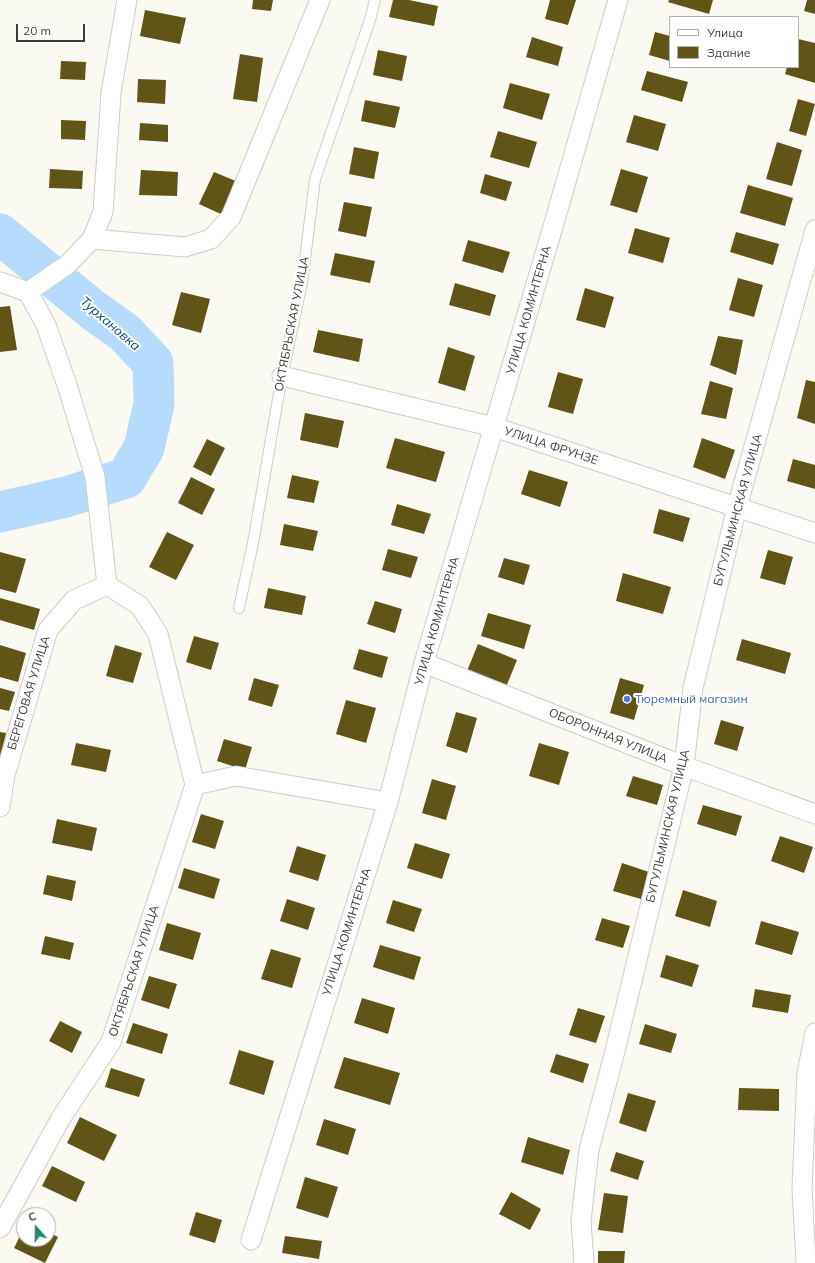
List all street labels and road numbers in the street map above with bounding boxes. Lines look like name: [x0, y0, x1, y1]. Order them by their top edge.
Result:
street label: УЛИЦА КОМИНТЕРНА: [504, 244, 554, 376]
street label: ОКТЯБРЬСКАЯ УЛИЦА: [272, 255, 312, 393]
street label: УЛИЦА ФРУНЗЕ: [502, 424, 600, 468]
street label: БУГУЛЬМИНСКАЯ УЛИЦА: [711, 432, 765, 588]
street label: УЛИЦА КОМИНТЕРНА: [412, 555, 462, 687]
street label: БЕРЕГОВАЯ УЛИЦА: [5, 634, 53, 752]
street label: ОБОРОННАЯ УЛИЦА: [547, 706, 669, 766]
street label: БУГУЛЬМИНСКАЯ УЛИЦА: [643, 748, 693, 904]
street label: УЛИЦА КОМИНТЕРНА: [320, 866, 374, 998]
street label: ОКТЯБРЬСКАЯ УЛИЦА: [106, 903, 162, 1039]

